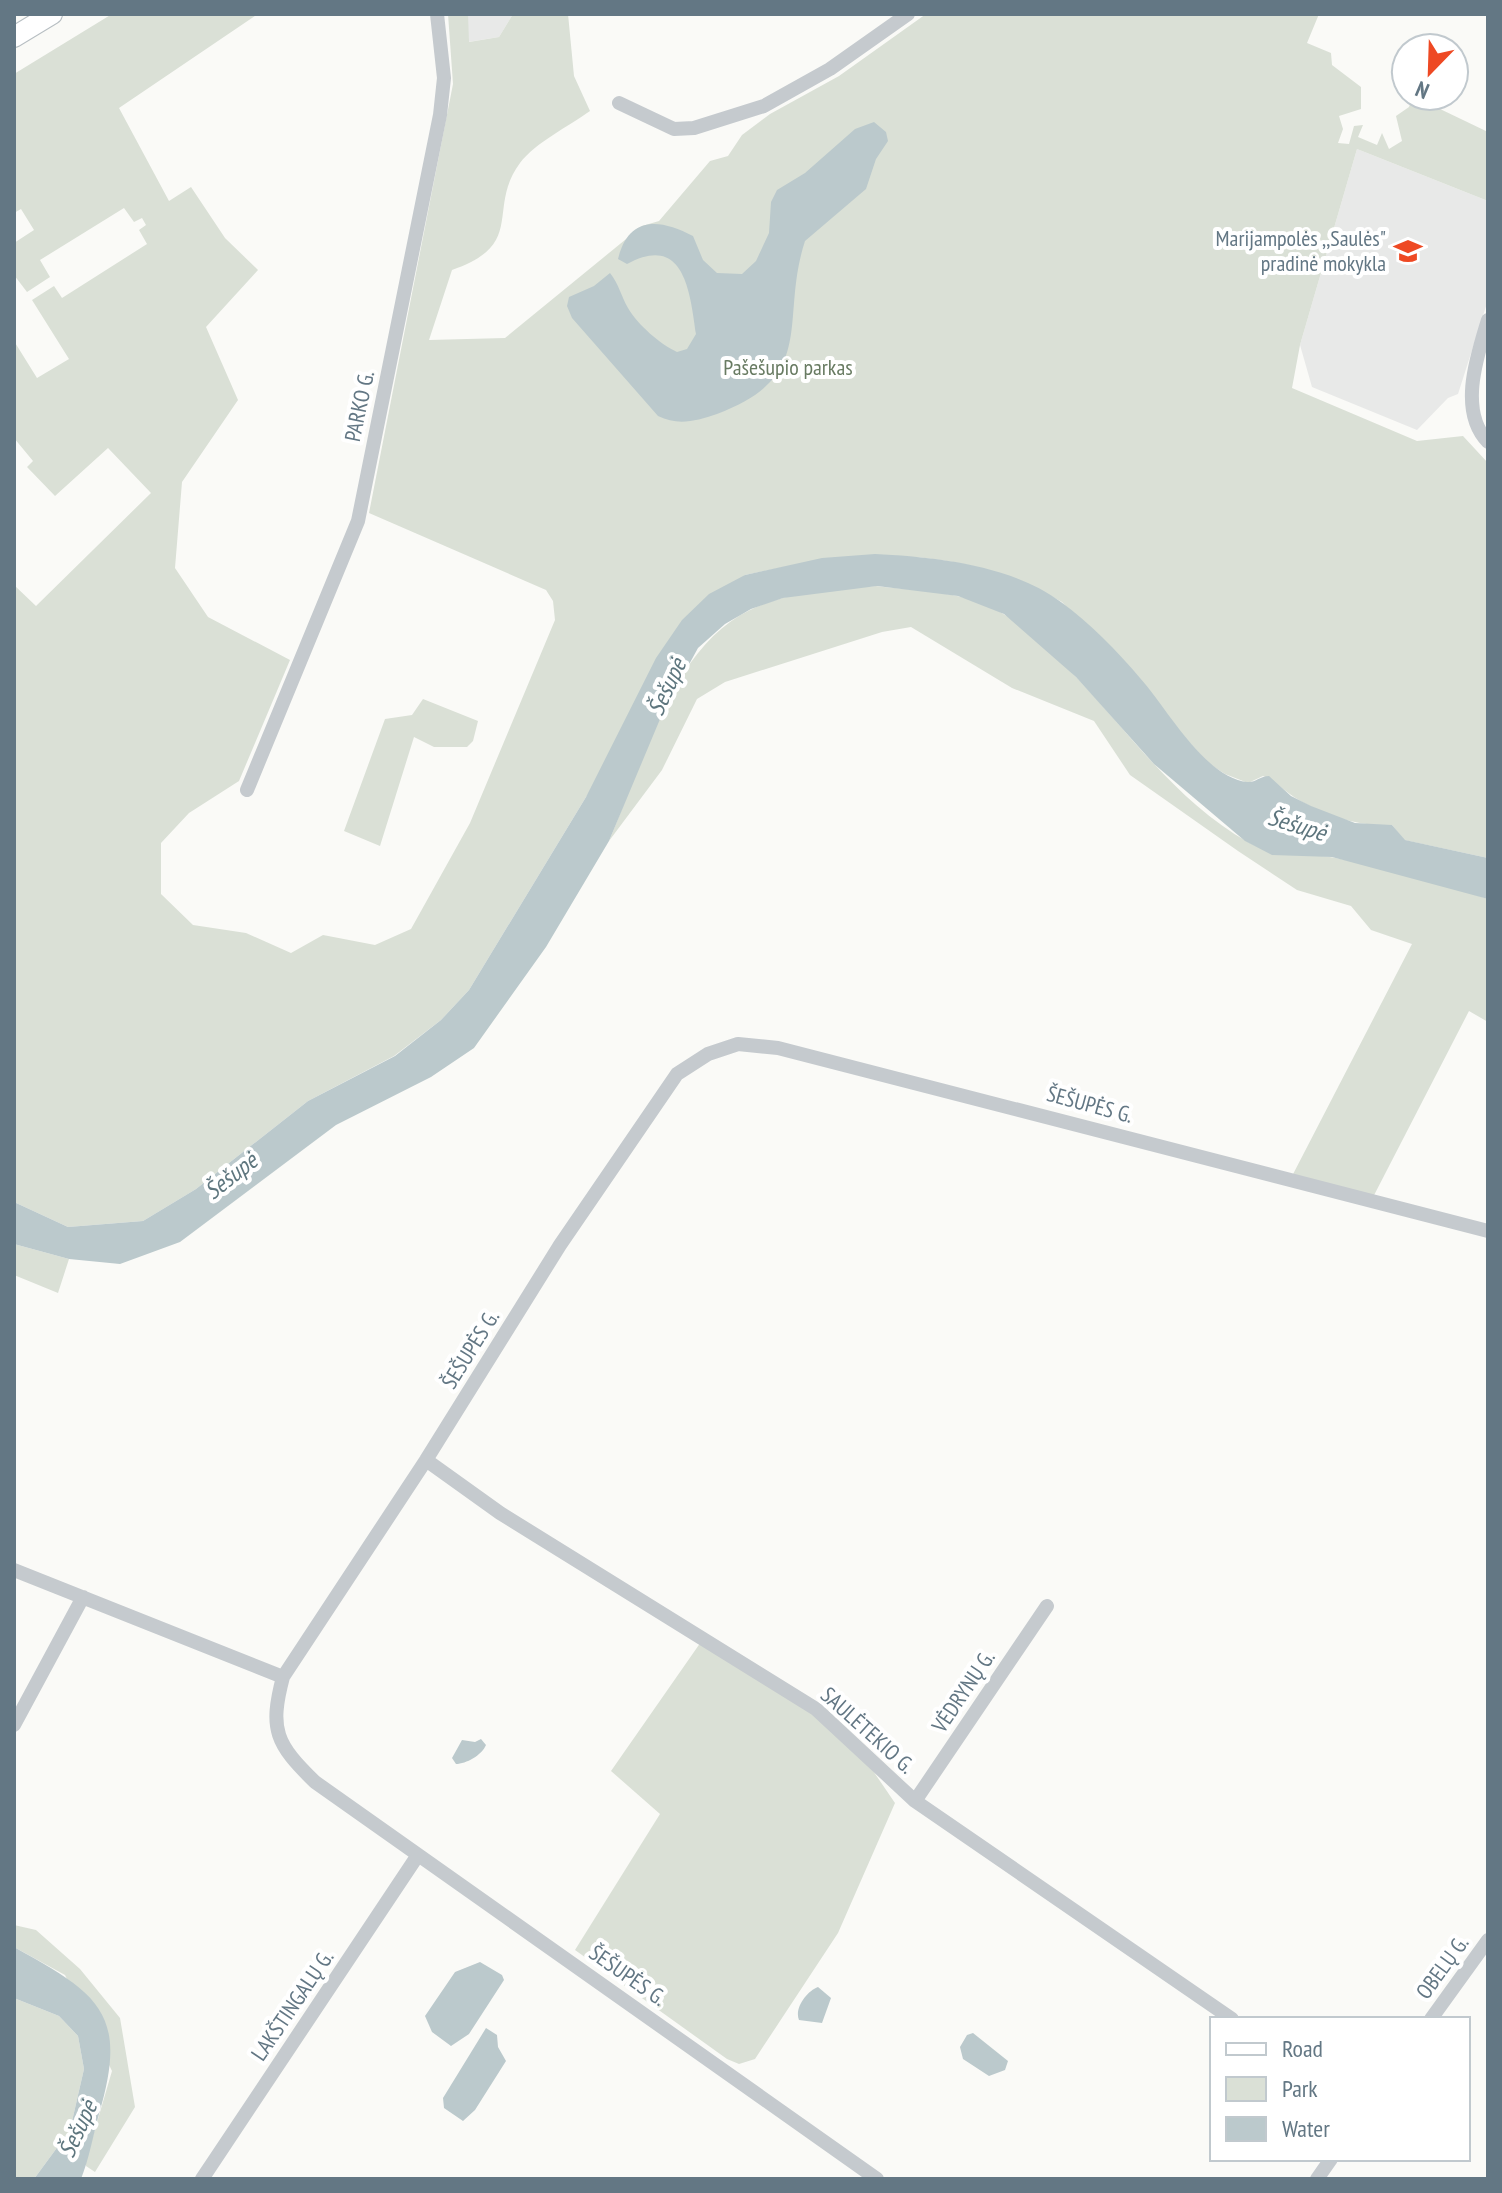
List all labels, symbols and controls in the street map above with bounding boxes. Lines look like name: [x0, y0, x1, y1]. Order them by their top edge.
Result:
north arrow: [1390, 32, 1470, 112]
text: N: [1411, 75, 1433, 106]
place label: Marijampolės ,,Saulės" pradinė mokykla: [1216, 224, 1386, 277]
school or university icon: Marijampolės ,,Saulės" pradinė mokykla: [1393, 236, 1423, 266]
park label: Pašešupio parkas: [723, 353, 853, 381]
street label: PARKO G.: [338, 368, 380, 444]
water label: Šešupė: [640, 652, 694, 720]
water label: Šešupė: [1264, 801, 1332, 849]
street label: ŠEŠUPĖS G.: [1044, 1079, 1136, 1129]
water label: Šešupė: [198, 1144, 265, 1206]
street label: ŠEŠUPĖS G.: [435, 1304, 505, 1394]
street label: VĖDRYNŲ G.: [925, 1644, 1001, 1738]
street label: SAULĖTEKIO G.: [815, 1681, 921, 1779]
street label: OBELŲ G.: [1410, 1930, 1474, 2004]
street label: ŠEŠUPĖS G.: [584, 1938, 672, 2012]
street label: LAKŠTINGALŲ G.: [245, 1944, 339, 2066]
legend: [1210, 2017, 1470, 2161]
text: Road: [1282, 2033, 1323, 2064]
text: Park: [1282, 2073, 1318, 2104]
water label: Šešupė: [51, 2094, 105, 2162]
text: Water: [1282, 2113, 1330, 2144]

